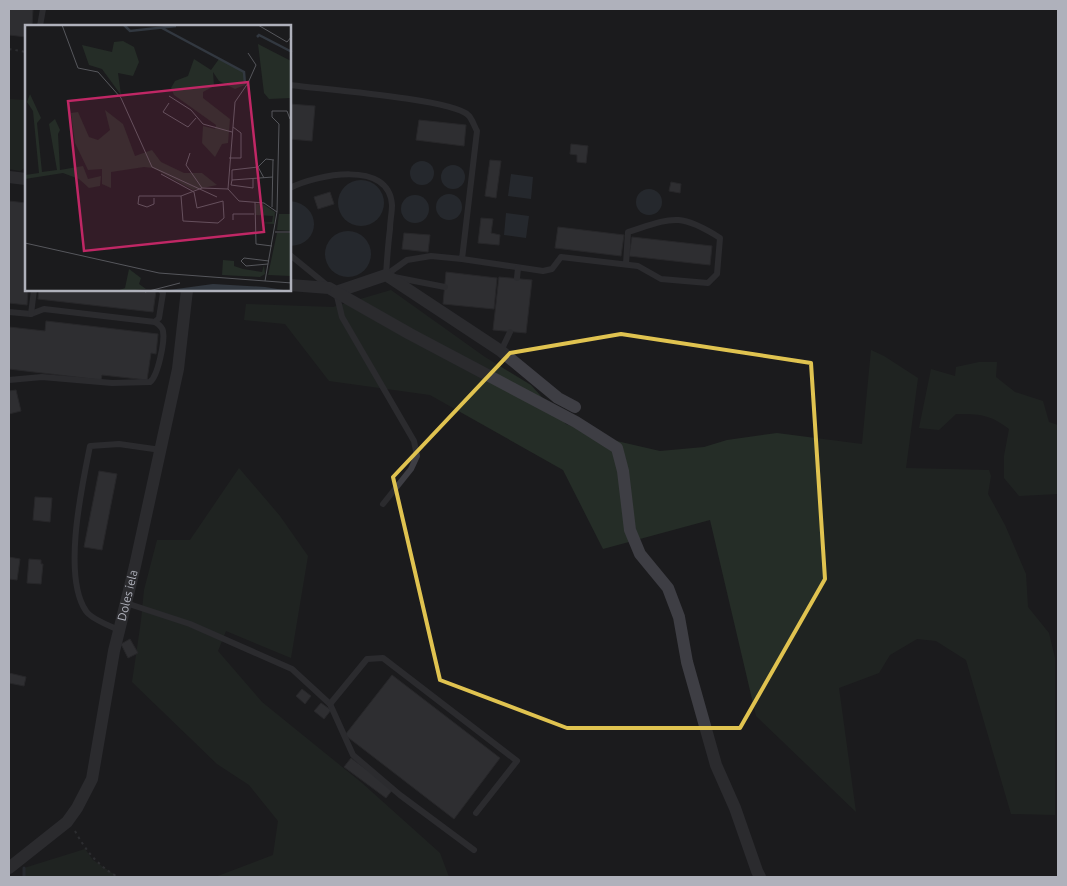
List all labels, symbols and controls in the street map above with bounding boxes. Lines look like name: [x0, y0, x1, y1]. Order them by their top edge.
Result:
inset map: [25, 25, 291, 291]
street label: Doles iela: [115, 568, 140, 622]

